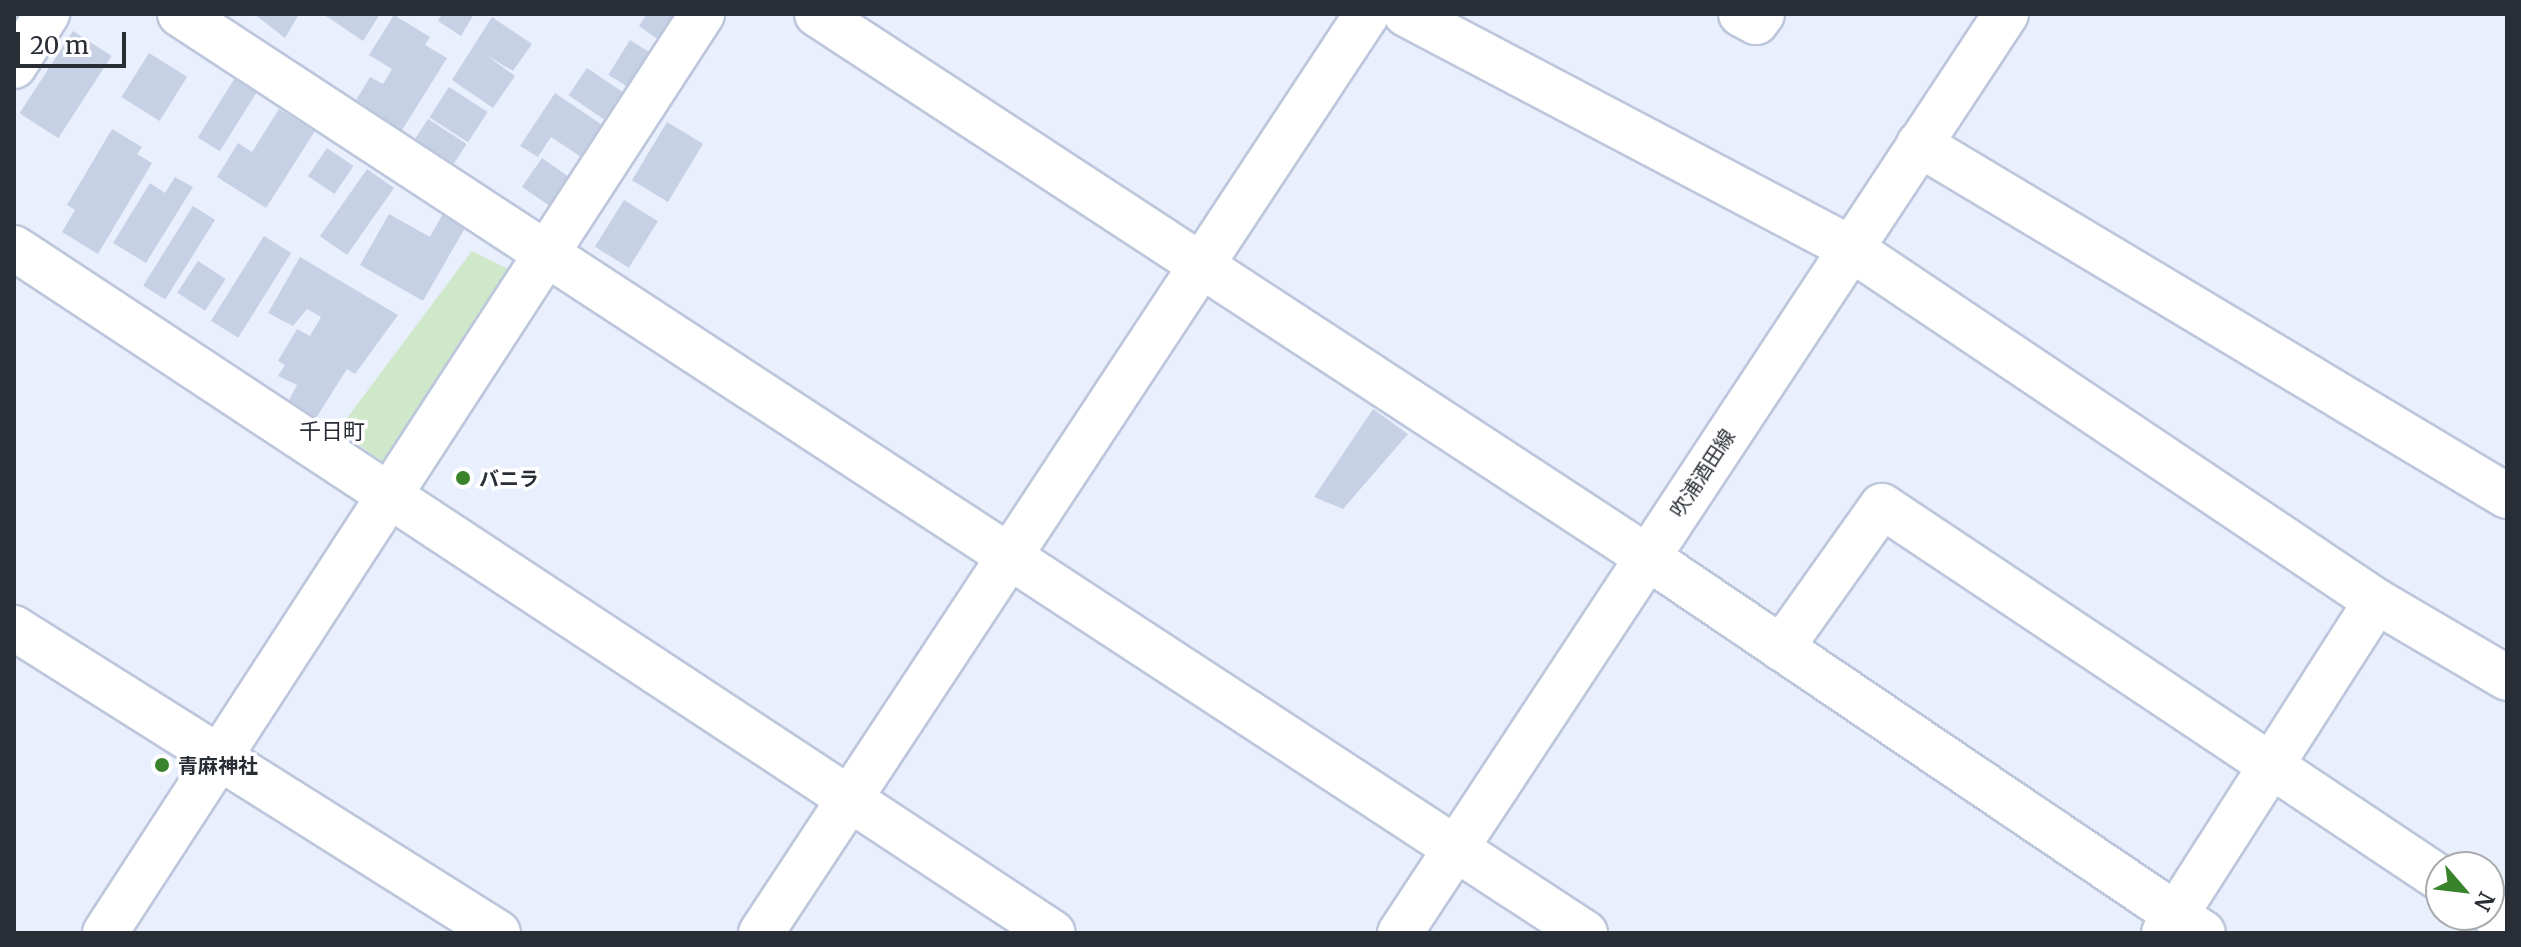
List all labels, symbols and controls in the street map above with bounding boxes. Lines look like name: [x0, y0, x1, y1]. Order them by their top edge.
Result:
scale bar: [20, 16, 130, 66]
text: 20 m: [30, 30, 89, 61]
district label: 千日町: [299, 419, 365, 445]
street label: 吹浦酒田線: [1665, 425, 1739, 521]
place label: バニラ: [479, 466, 539, 490]
marker: バニラ: [454, 469, 472, 487]
place label: 青麻神社: [178, 753, 258, 777]
marker: 青麻神社: [153, 756, 171, 774]
north arrow: [2425, 851, 2505, 931]
text: N: [2468, 887, 2501, 916]

